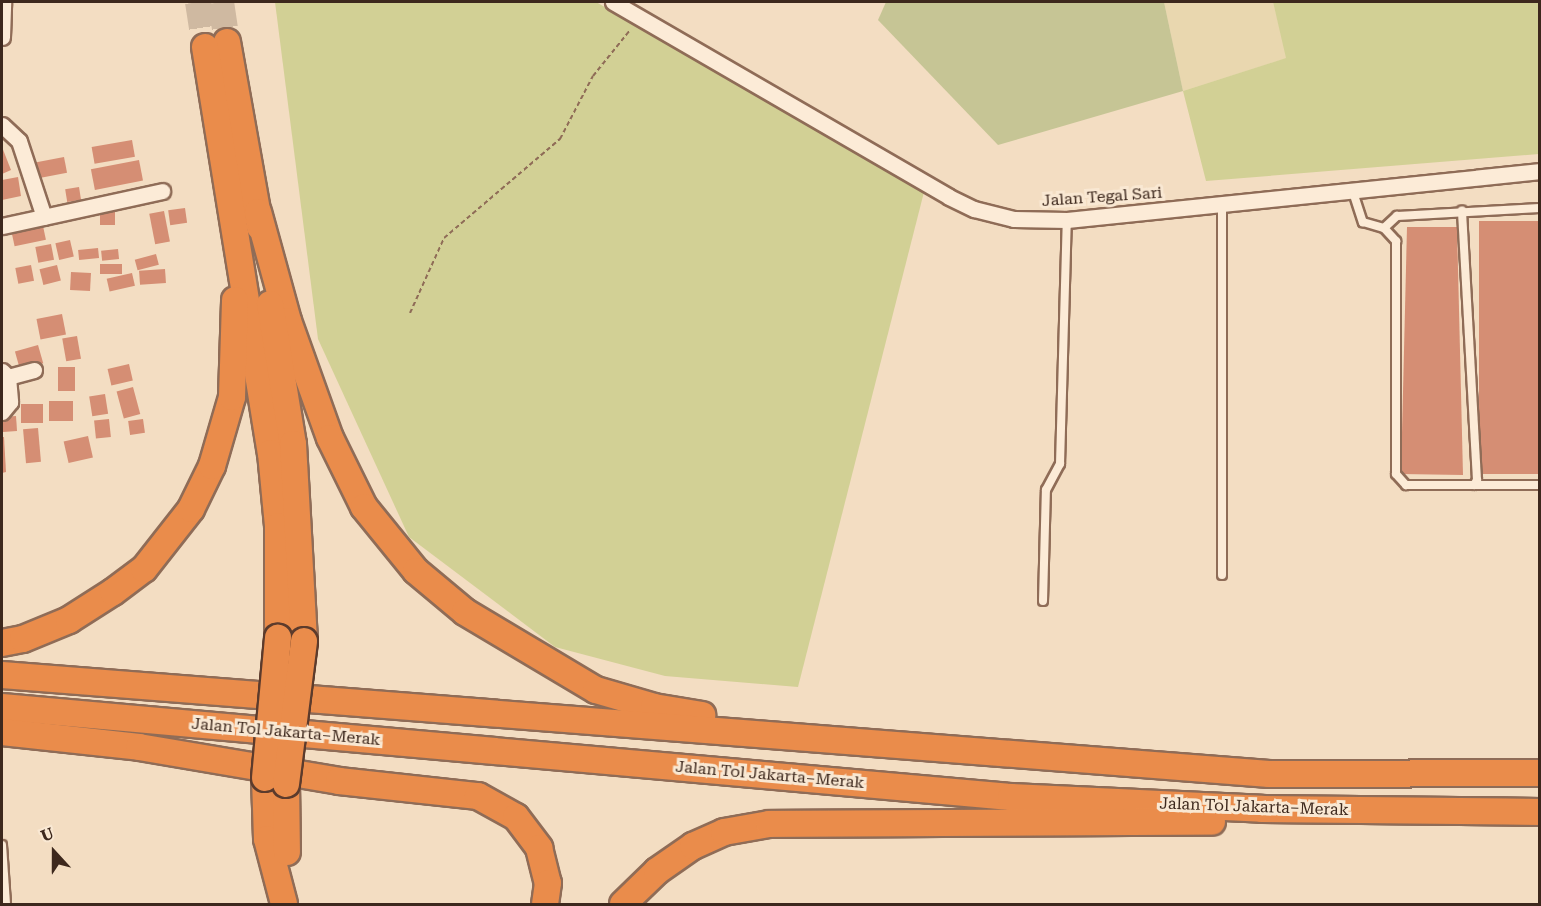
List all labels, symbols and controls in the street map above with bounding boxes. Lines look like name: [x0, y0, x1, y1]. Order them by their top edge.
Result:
street label: Jalan Tegal Sari: [1041, 183, 1163, 211]
street label: Jalan Tol Jakarta–Merak: [191, 714, 381, 750]
street label: Jalan Tol Jakarta–Merak: [675, 757, 865, 793]
street label: Jalan Tol Jakarta–Merak: [1159, 794, 1349, 820]
north arrow: [24, 822, 84, 882]
text: U: [38, 824, 57, 846]

